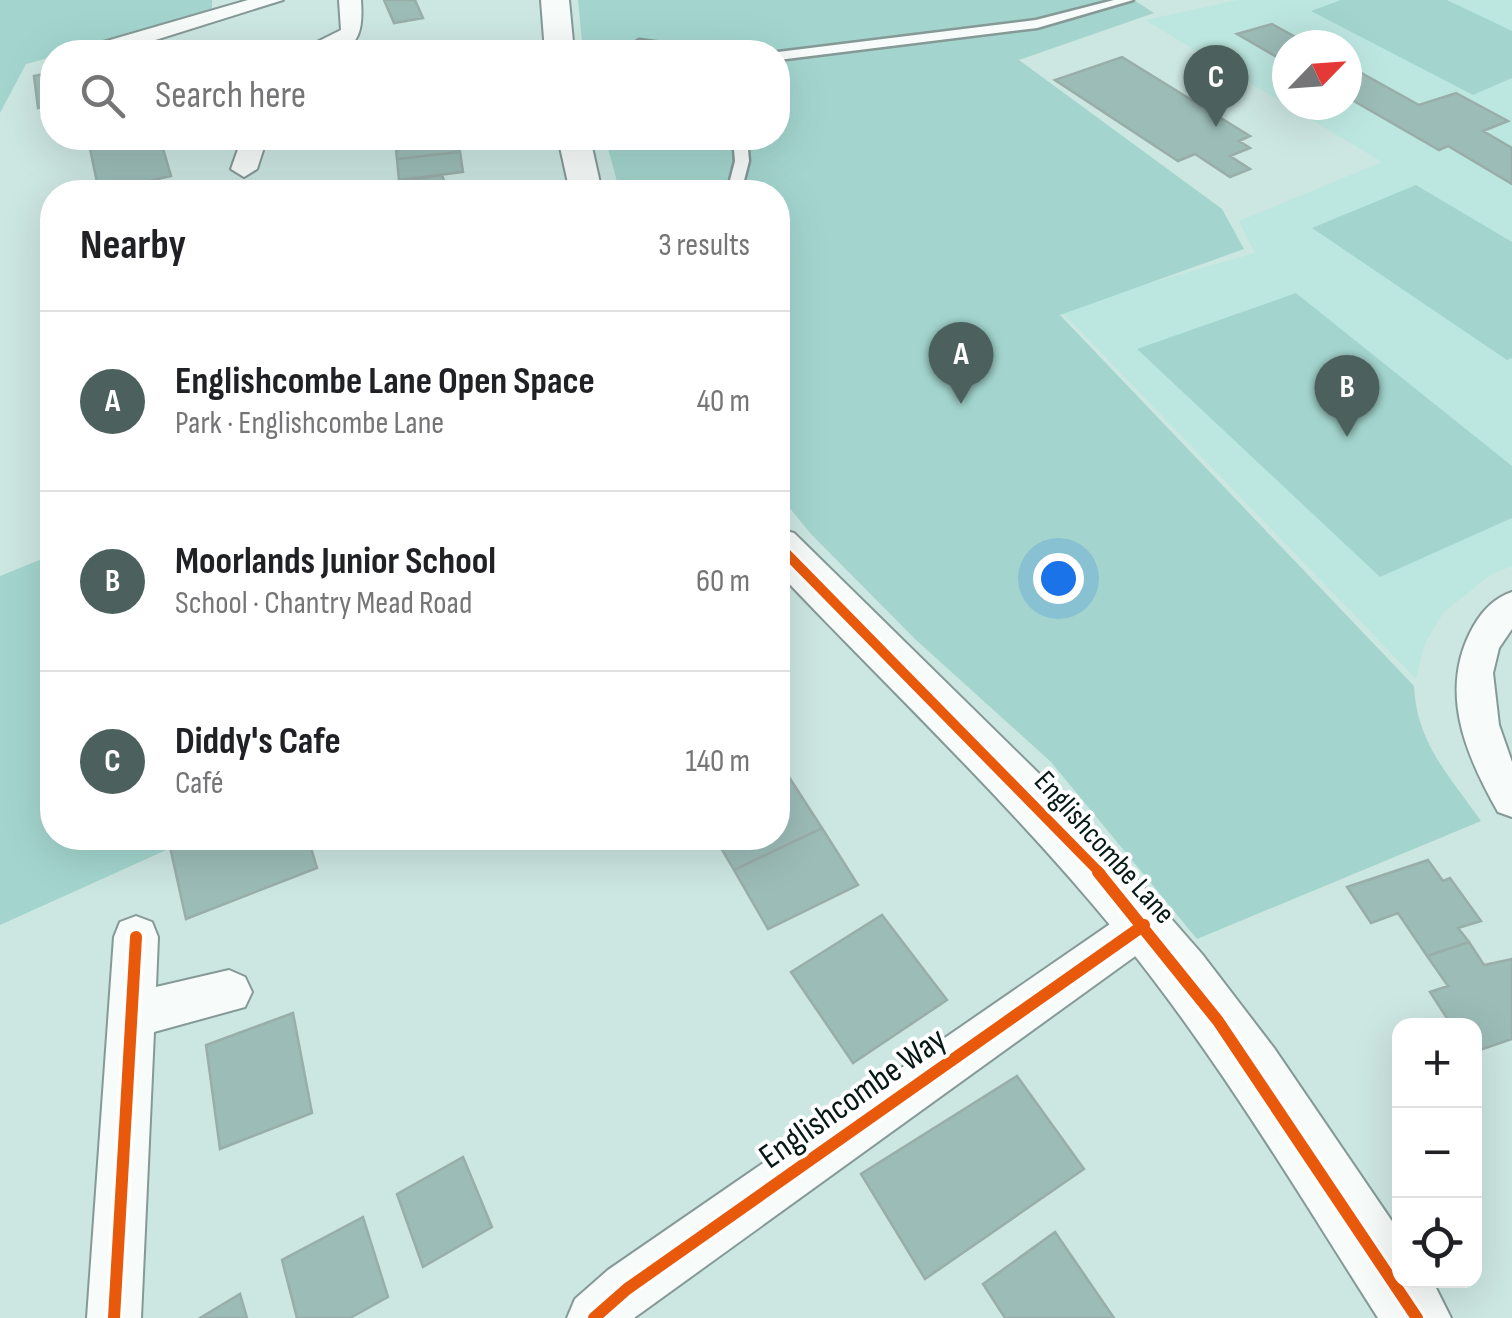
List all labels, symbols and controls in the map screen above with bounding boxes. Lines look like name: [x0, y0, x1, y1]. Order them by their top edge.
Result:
north arrow: [1272, 30, 1362, 120]
search box: [40, 40, 790, 150]
pin: C: [1184, 44, 1248, 127]
icon: search: [75, 68, 130, 123]
text: Search here: [155, 73, 306, 118]
text: Nearby: [80, 220, 186, 271]
text: 3 results: [658, 226, 750, 265]
pin: A: [928, 322, 994, 404]
pin: B: [1314, 354, 1380, 437]
text: Englishcombe Lane Open Space: [175, 359, 595, 404]
text: A: [105, 382, 120, 421]
text: 40 m: [697, 382, 750, 421]
text: Park · Englishcombe Lane: [175, 404, 444, 443]
text: Moorlands Junior School: [175, 539, 496, 584]
your location: [1033, 553, 1084, 604]
text: B: [105, 562, 120, 601]
text: 60 m: [696, 562, 750, 601]
text: School · Chantry Mead Road: [175, 584, 472, 623]
text: Diddy's Cafe: [175, 719, 341, 764]
text: C: [104, 742, 121, 781]
text: 140 m: [686, 742, 750, 781]
text: Café: [175, 764, 224, 803]
street label: Englishcombe Lane: [1026, 764, 1182, 931]
street label: Englishcombe Way: [751, 1018, 955, 1178]
map controls: [1392, 1018, 1482, 1288]
button: +: [1392, 1018, 1482, 1108]
button: −: [1392, 1108, 1482, 1198]
button: locate: [1392, 1198, 1482, 1288]

